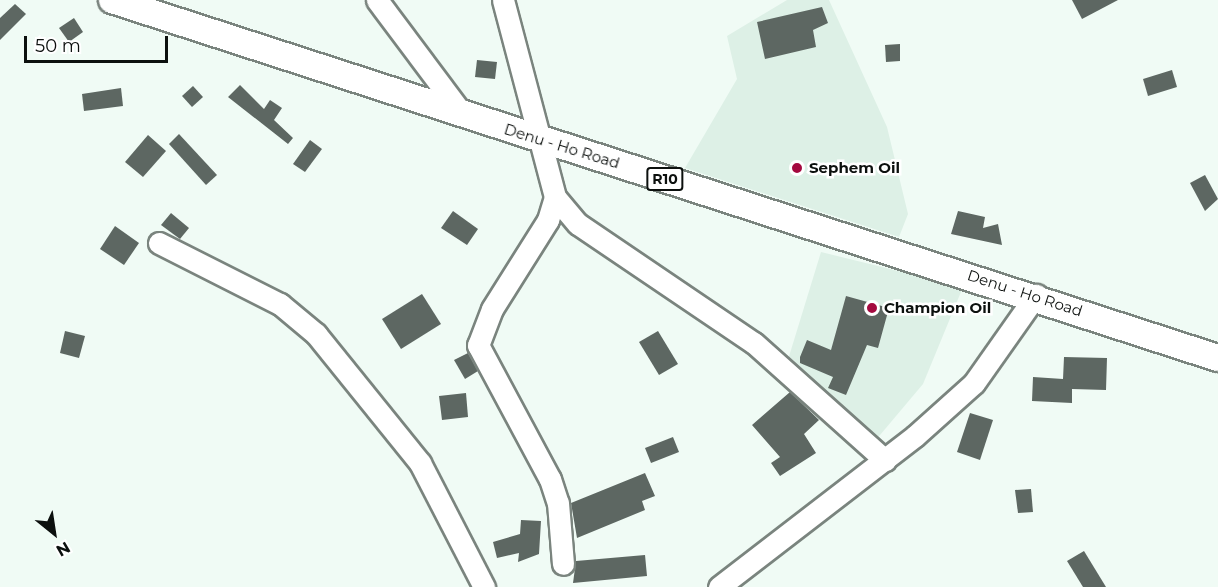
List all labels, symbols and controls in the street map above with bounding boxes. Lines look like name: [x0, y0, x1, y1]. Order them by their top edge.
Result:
scale bar: [27, 24, 171, 62]
text: 50 m: [35, 35, 81, 57]
street label: Denu - Ho Road: [502, 120, 622, 172]
place label: Sephem Oil: [809, 159, 900, 177]
marker: Sephem Oil: [790, 161, 804, 175]
road number: R10: [646, 168, 684, 190]
street label: Denu - Ho Road: [965, 266, 1085, 320]
place label: Champion Oil: [884, 299, 991, 317]
marker: Champion Oil: [865, 301, 879, 315]
north arrow: [24, 503, 84, 563]
text: N: [53, 538, 74, 560]

